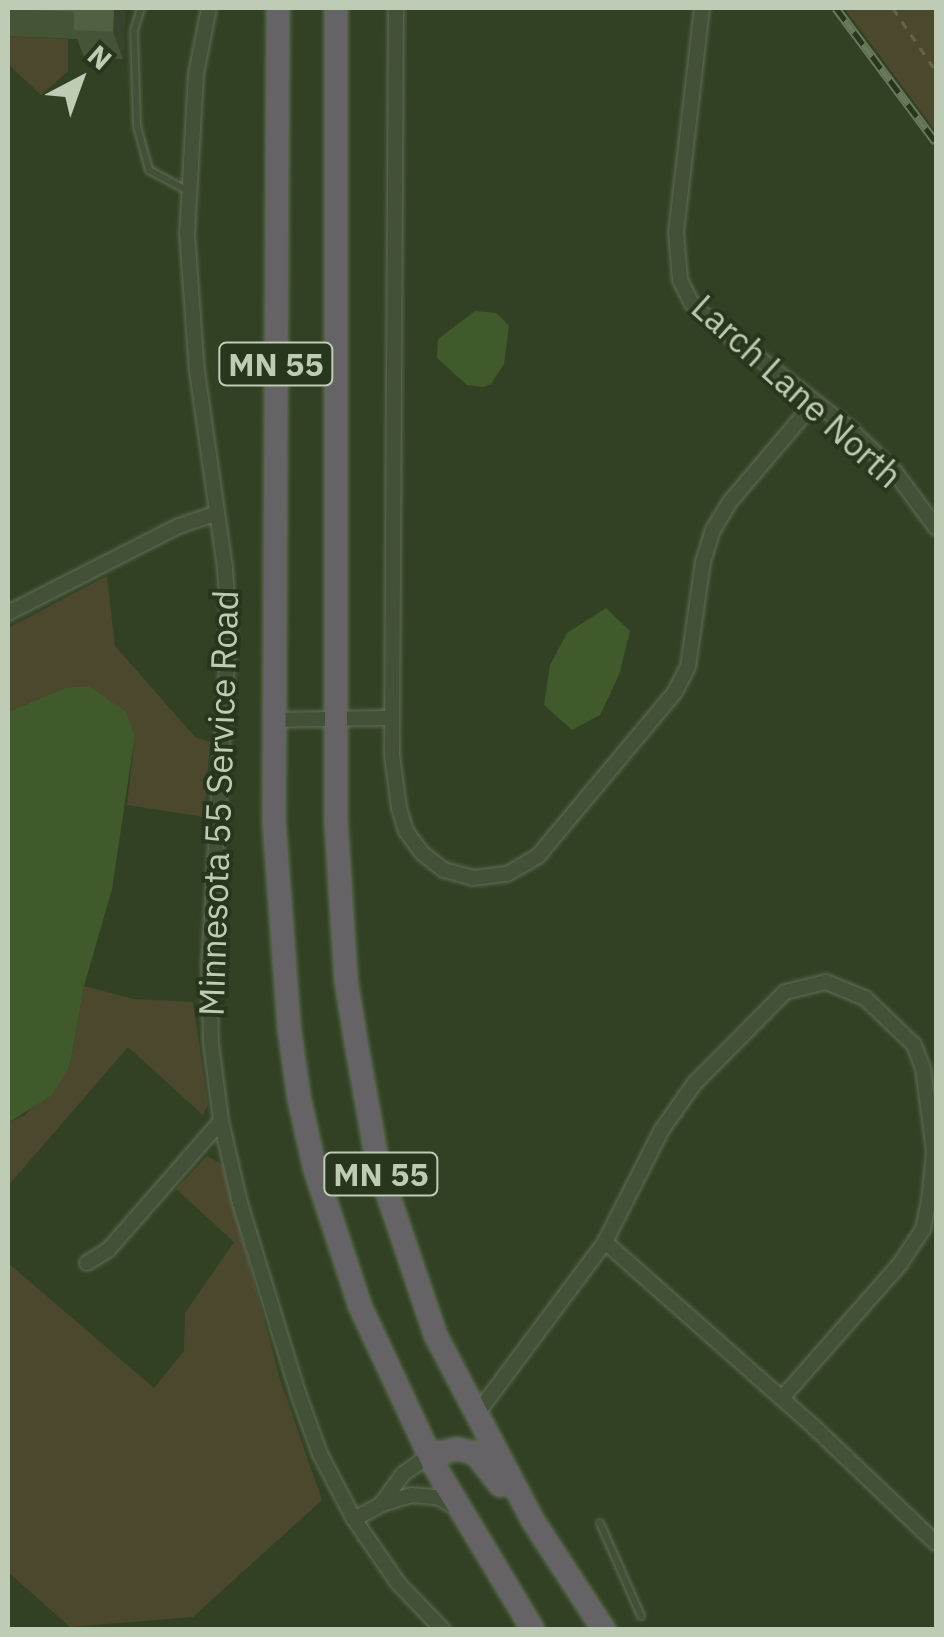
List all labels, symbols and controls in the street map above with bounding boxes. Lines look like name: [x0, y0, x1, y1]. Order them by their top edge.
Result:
north arrow: [30, 30, 130, 130]
text: N: [80, 36, 120, 78]
street label: Larch Lane North: [683, 286, 911, 496]
road number: MN 55: [216, 337, 336, 391]
street label: Minnesota 55 Service Road: [190, 589, 246, 1017]
road number: MN 55: [321, 1147, 441, 1201]

